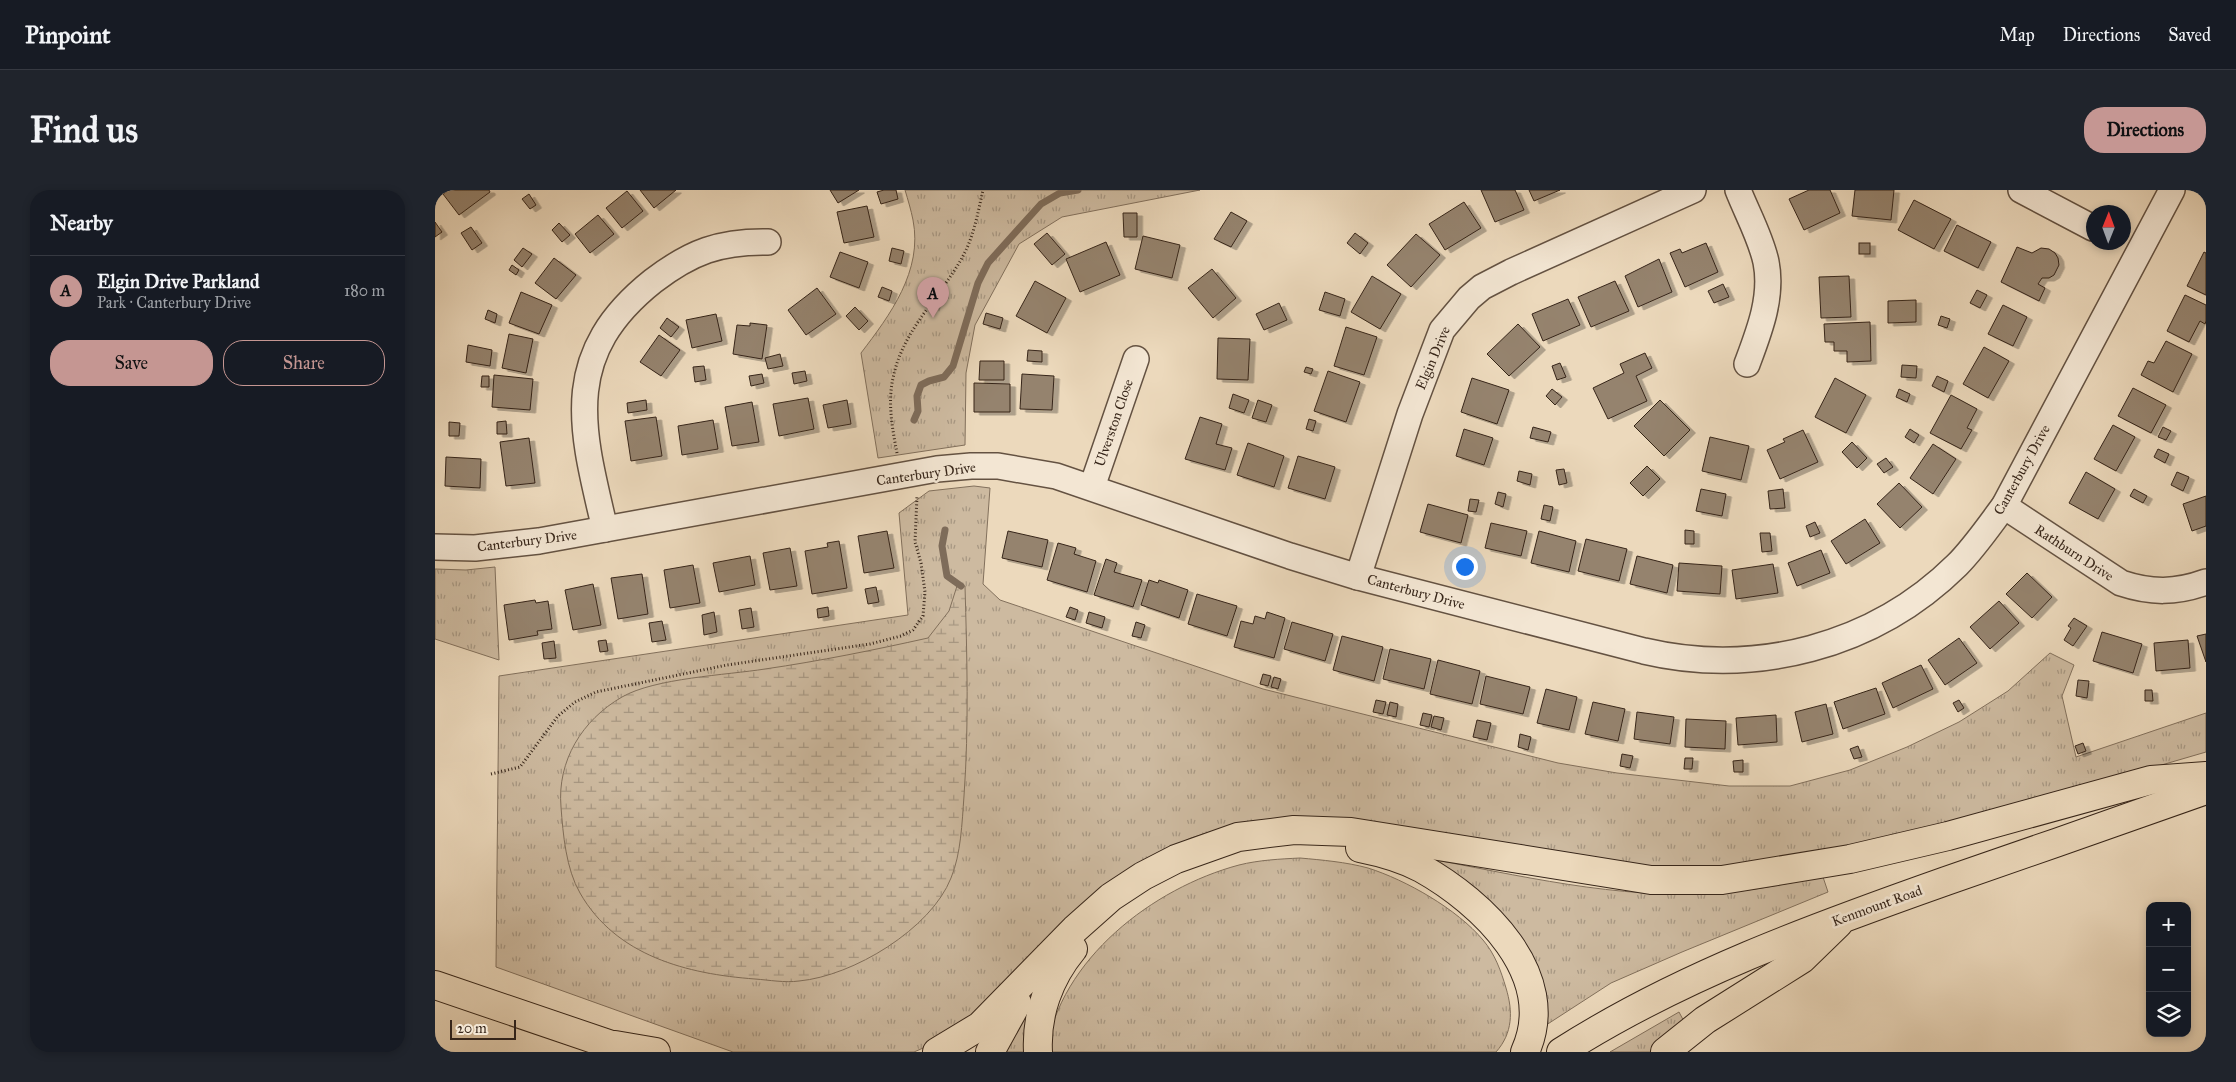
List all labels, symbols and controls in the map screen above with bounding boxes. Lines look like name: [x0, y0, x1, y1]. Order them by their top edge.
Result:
text: Pinpoint: [25, 20, 111, 50]
text: Map: [1999, 24, 2035, 46]
text: Directions: [2063, 24, 2140, 46]
text: Saved: [2168, 24, 2211, 46]
button: Directions: [2084, 107, 2206, 153]
text: Find us: [30, 109, 138, 152]
north arrow: [2086, 205, 2131, 250]
text: Nearby: [50, 210, 113, 236]
text: Elgin Drive Parkland: [97, 270, 260, 293]
pin: A: [917, 277, 949, 318]
text: A: [61, 281, 71, 300]
text: 180 m: [344, 281, 385, 300]
text: Park · Canterbury Drive: [97, 293, 251, 312]
street label: Elgin Drive: [1412, 324, 1454, 392]
button: Save: [50, 340, 213, 386]
button: Share: [223, 340, 385, 386]
street label: Ulverston Close: [1091, 377, 1137, 469]
street label: Canterbury Drive: [1990, 422, 2054, 518]
street label: Canterbury Drive: [875, 459, 977, 489]
street label: Rathburn Drive: [2031, 521, 2117, 585]
street label: Canterbury Drive: [476, 526, 578, 556]
your location: [1452, 554, 1478, 580]
street label: Canterbury Drive: [1365, 571, 1467, 613]
street label: Kenmount Road: [1830, 882, 1924, 930]
map controls: [2146, 902, 2191, 1037]
button: +: [2146, 902, 2191, 947]
button: −: [2146, 947, 2191, 992]
button: layers: [2146, 992, 2191, 1037]
scale bar: [450, 1017, 516, 1040]
text: 20 m: [457, 1020, 487, 1037]

